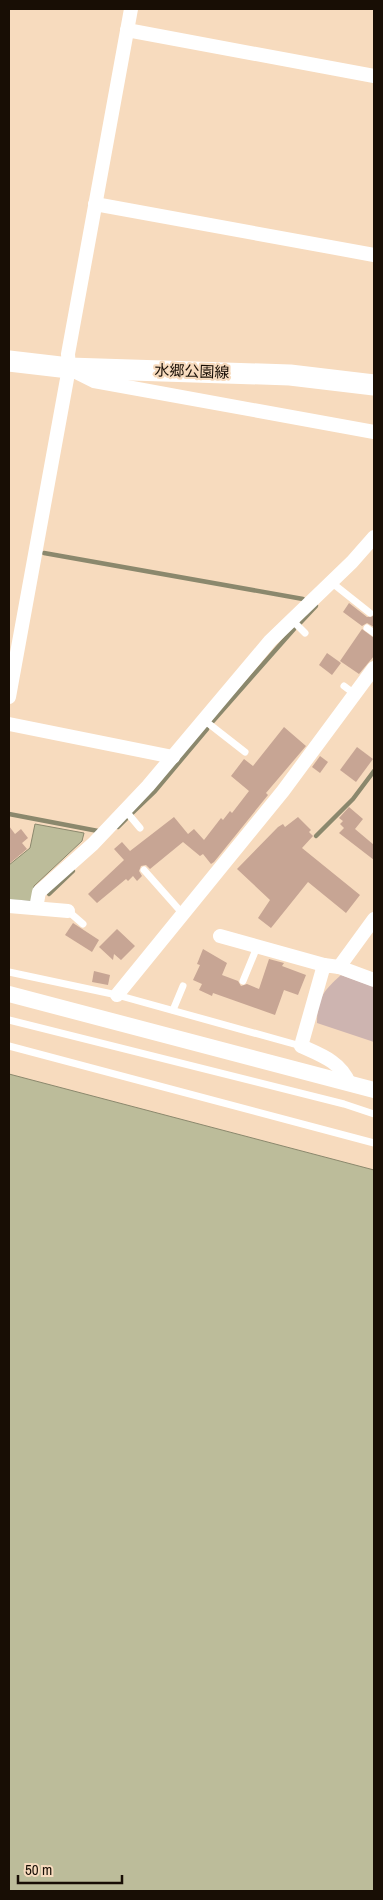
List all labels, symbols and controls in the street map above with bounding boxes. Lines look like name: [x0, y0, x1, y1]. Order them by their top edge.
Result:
street label: 水郷公園線: [154, 359, 230, 383]
scale bar: [18, 1852, 121, 1884]
text: 50 m: [25, 1859, 52, 1880]

